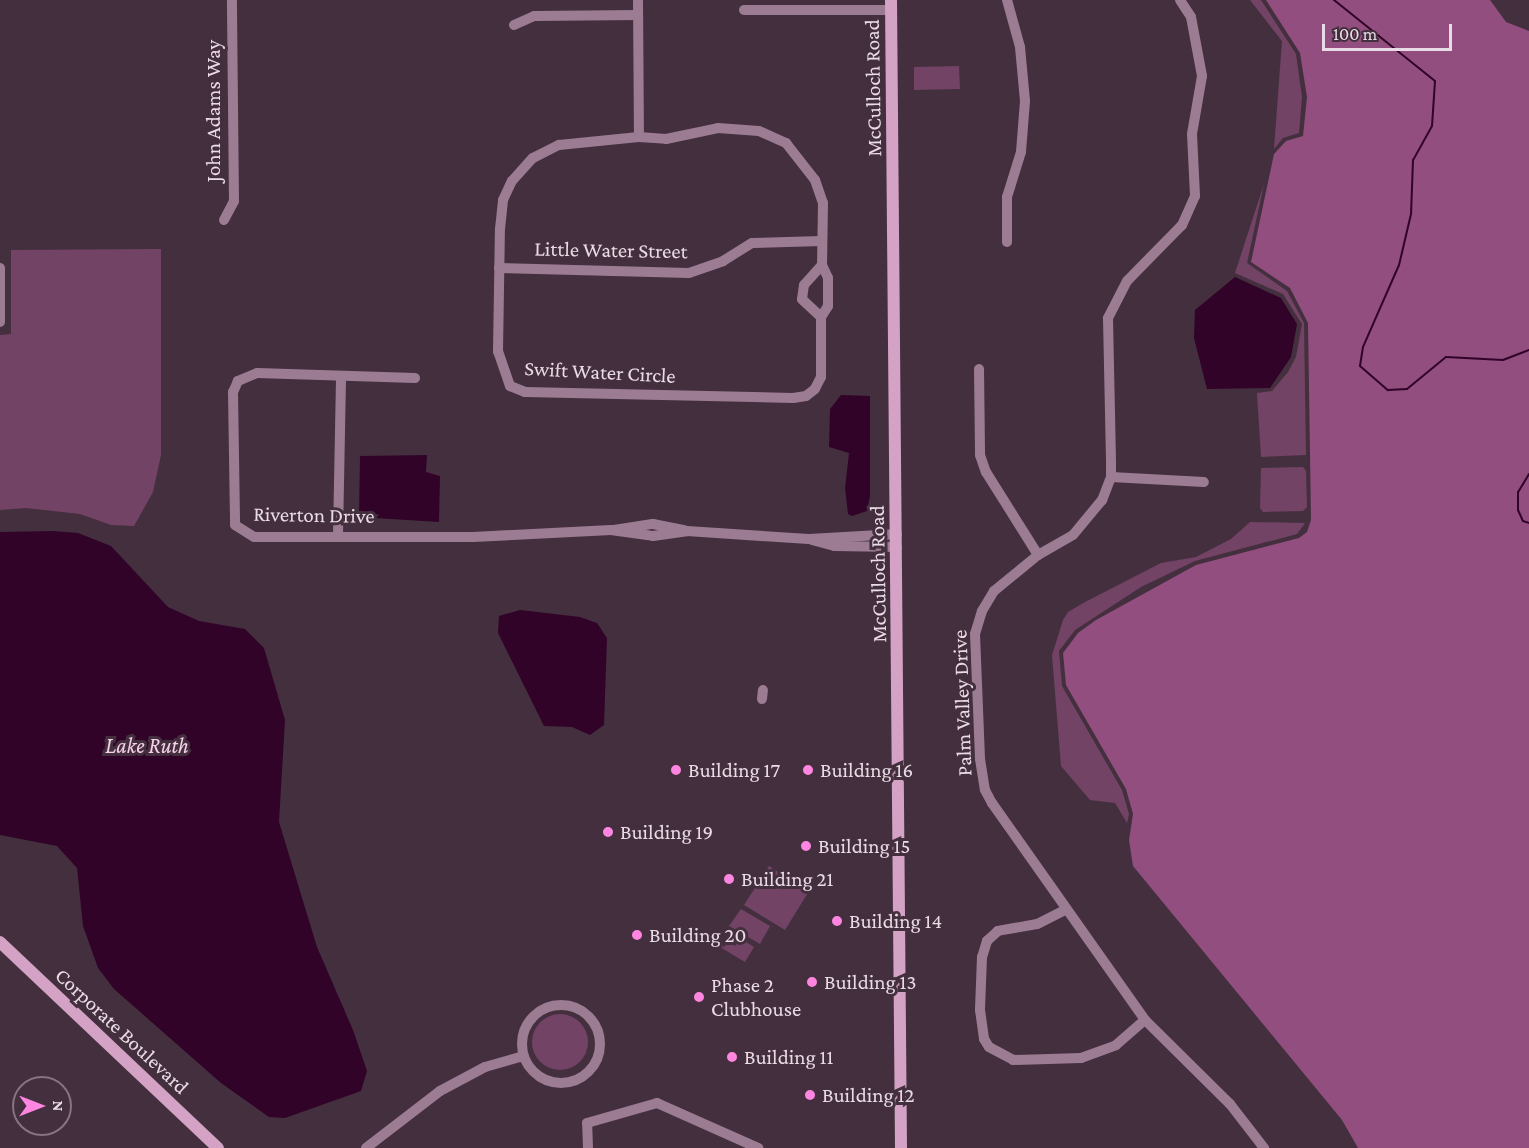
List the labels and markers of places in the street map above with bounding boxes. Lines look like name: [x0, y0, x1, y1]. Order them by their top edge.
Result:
place label: Building 17: [688, 757, 780, 783]
place label: Building 16: [820, 757, 913, 783]
marker: Building 17: [669, 763, 683, 777]
marker: Building 16: [801, 763, 815, 777]
place label: Building 19: [620, 819, 713, 845]
marker: Building 19: [601, 825, 615, 839]
place label: Building 15: [818, 833, 910, 859]
marker: Building 15: [799, 839, 813, 853]
place label: Building 21: [741, 866, 834, 892]
marker: Building 21: [722, 872, 736, 886]
place label: Building 14: [849, 908, 942, 934]
marker: Building 14: [830, 914, 844, 928]
place label: Building 20: [649, 922, 746, 948]
marker: Building 20: [630, 928, 644, 942]
place label: Building 13: [824, 969, 916, 995]
place label: Phase 2 Clubhouse: [711, 972, 801, 1022]
marker: Building 13: [805, 975, 819, 989]
marker: Phase 2 Clubhouse: [692, 990, 706, 1004]
place label: Building 11: [744, 1044, 833, 1070]
marker: Building 11: [725, 1050, 739, 1064]
place label: Building 12: [822, 1082, 915, 1108]
marker: Building 12: [803, 1088, 817, 1102]

